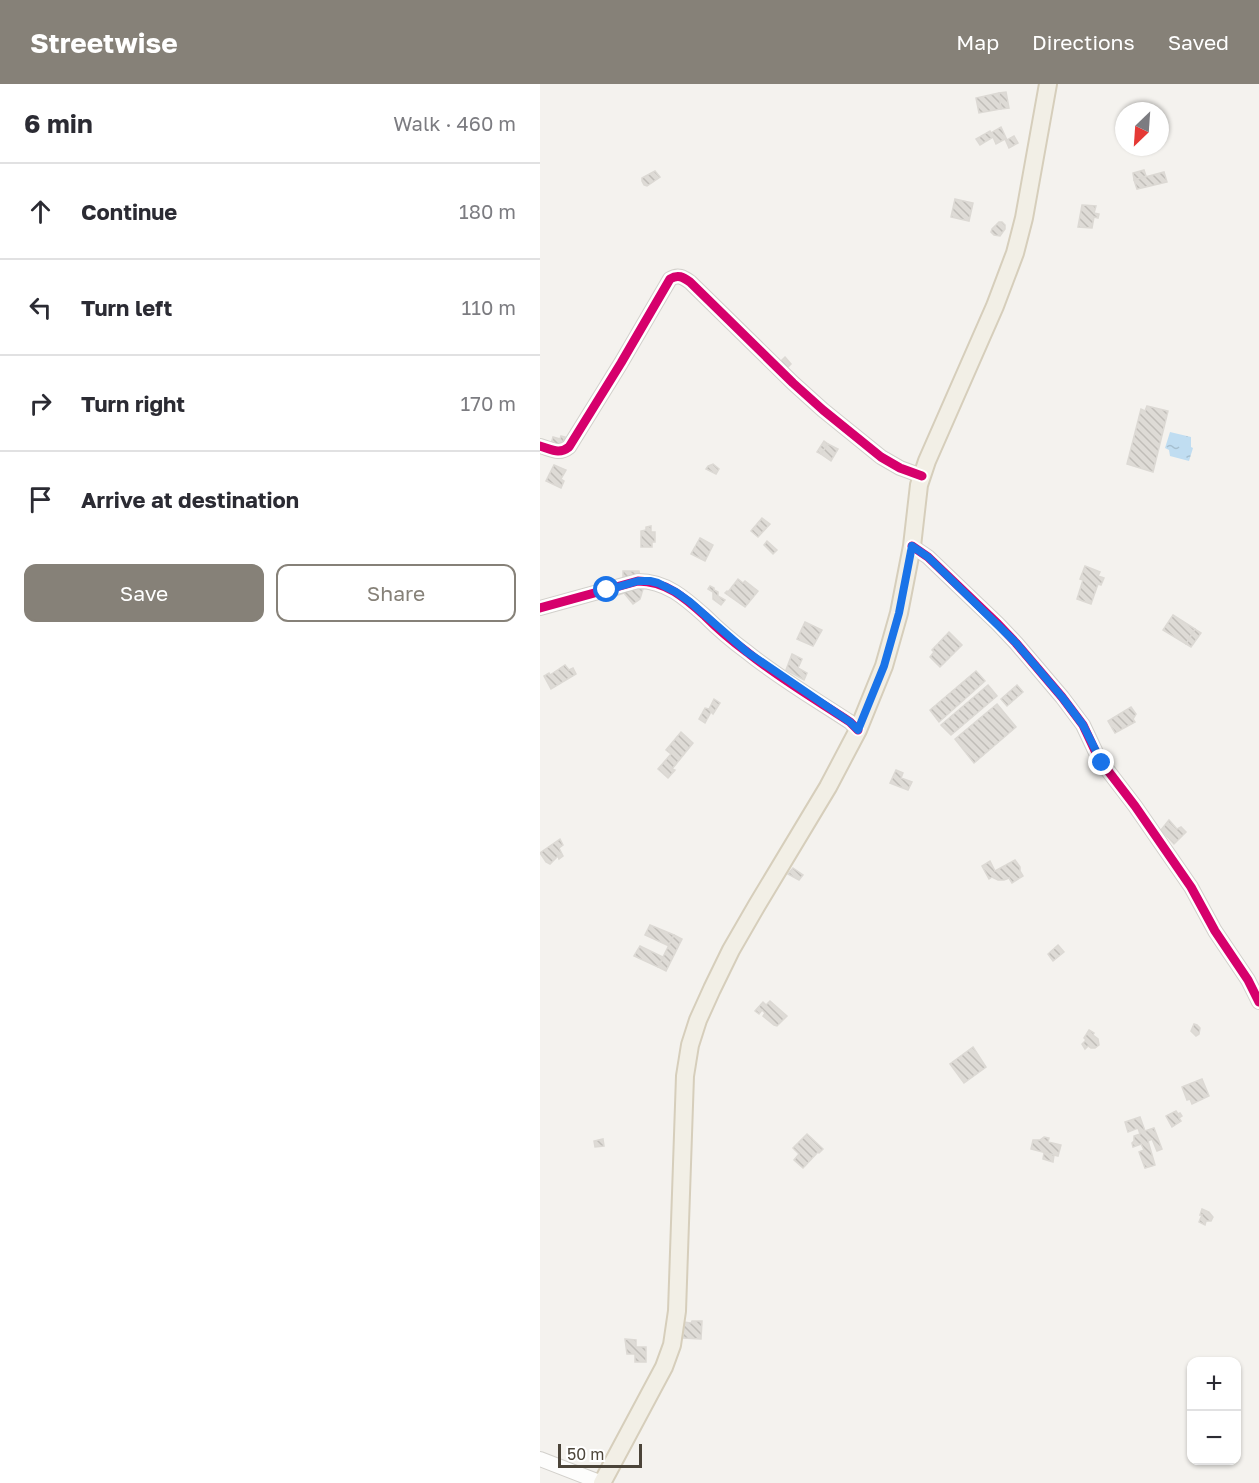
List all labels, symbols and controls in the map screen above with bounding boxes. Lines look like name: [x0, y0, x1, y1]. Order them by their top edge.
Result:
text: Streetwise: [30, 26, 178, 59]
text: Map: [956, 29, 999, 55]
text: Directions: [1032, 29, 1135, 55]
text: Saved: [1168, 29, 1229, 55]
north arrow: [1115, 102, 1169, 156]
text: 6 min: [24, 108, 93, 139]
text: Walk · 460 m: [393, 111, 516, 135]
icon: ahead: [24, 195, 57, 228]
text: Continue: [81, 198, 177, 225]
text: 180 m: [459, 199, 516, 223]
icon: left: [24, 291, 57, 324]
text: Turn left: [81, 294, 172, 321]
text: 110 m: [462, 295, 516, 319]
icon: right: [24, 387, 57, 420]
text: Turn right: [81, 390, 185, 417]
text: 170 m: [461, 391, 516, 415]
icon: arrive: [24, 483, 57, 516]
text: Arrive at destination: [81, 486, 299, 513]
button: Save: [24, 564, 264, 622]
button: Share: [276, 564, 516, 622]
route start: [593, 576, 619, 602]
route end: [1088, 749, 1114, 775]
map controls: [1187, 1357, 1241, 1465]
button: +: [1187, 1357, 1241, 1411]
button: −: [1187, 1411, 1241, 1465]
scale bar: [558, 1441, 642, 1468]
text: 50 m: [567, 1444, 604, 1464]

